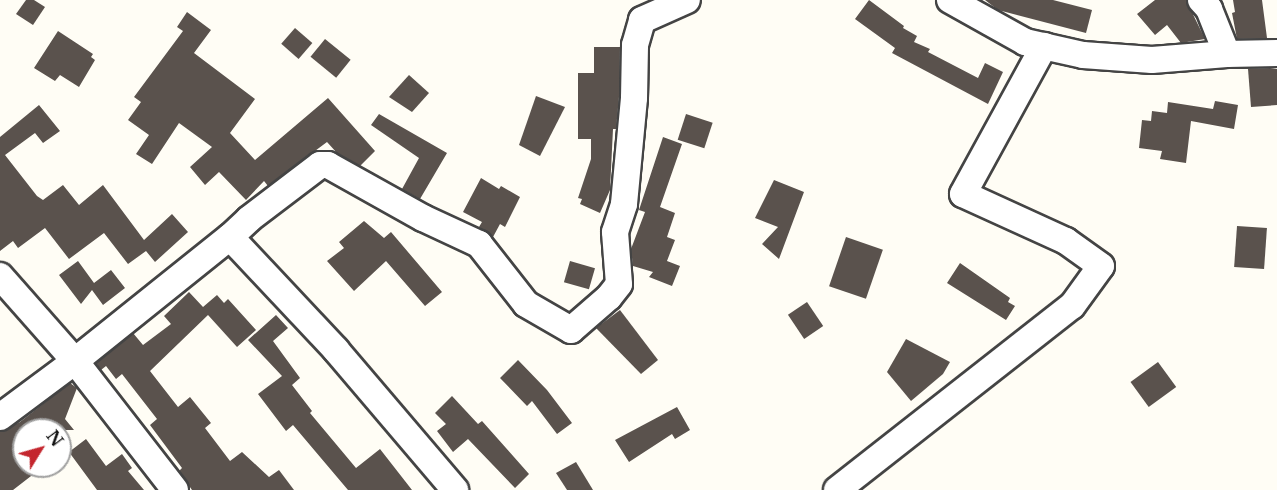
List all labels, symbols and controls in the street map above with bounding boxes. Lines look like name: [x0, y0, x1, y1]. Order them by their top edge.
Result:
north arrow: [12, 418, 72, 478]
text: N: [42, 426, 67, 450]

